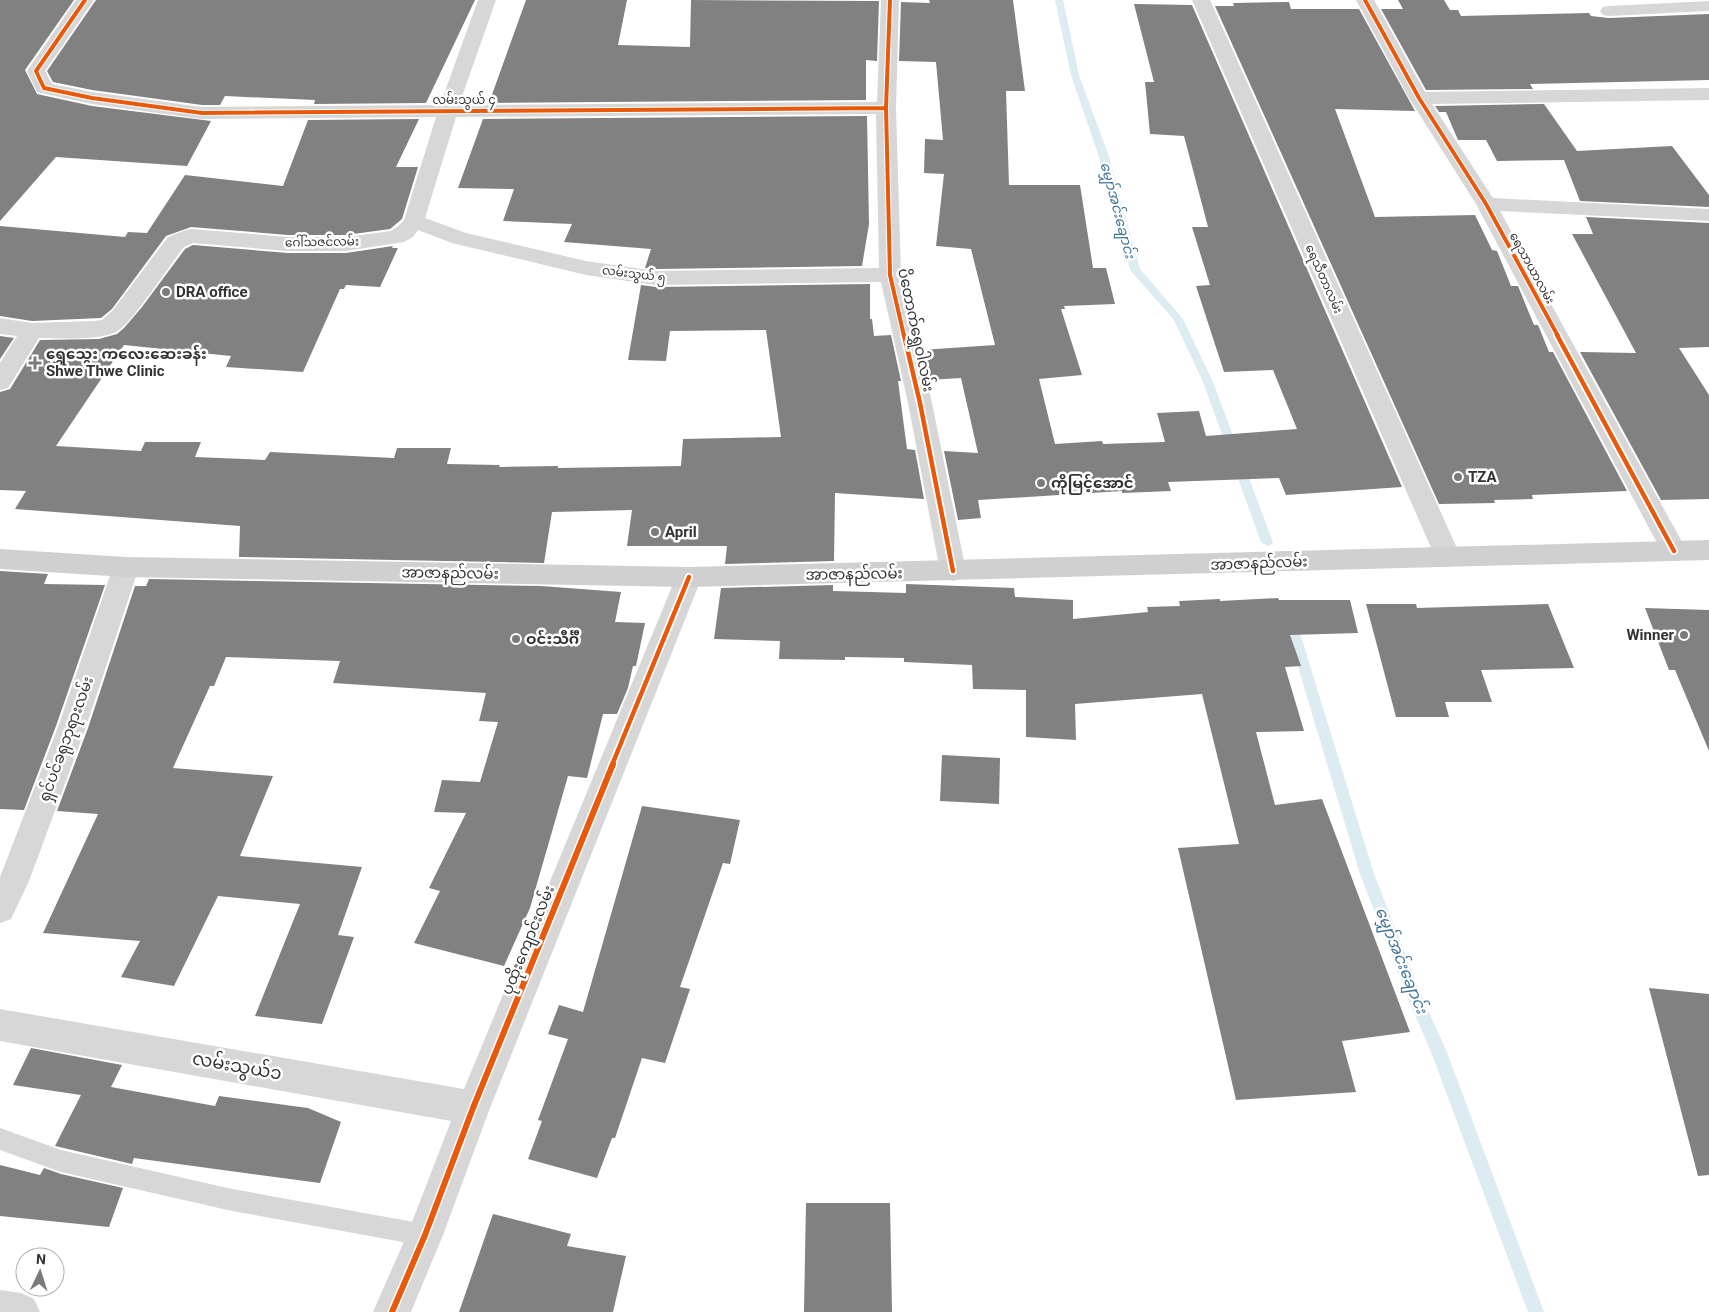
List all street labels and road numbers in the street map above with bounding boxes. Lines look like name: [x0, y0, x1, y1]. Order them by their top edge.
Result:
street label: လမ်းသွယ် ၄: [432, 91, 496, 110]
street label: ရေသာယာလမ်း: [1504, 229, 1559, 308]
street label: ဂေါ်သဇင်လမ်း: [285, 232, 359, 250]
street label: ရေသီတာလမ်း: [1300, 242, 1347, 317]
street label: လမ်းသွယ် ၅: [601, 261, 667, 288]
street label: ပိတောက်ရွှေဝါလမ်း: [891, 266, 939, 394]
street label: အာဇာနည်လမ်း: [1210, 551, 1308, 577]
street label: အာဇာနည်လမ်း: [401, 562, 499, 586]
street label: အာဇာနည်လမ်း: [805, 563, 903, 587]
street label: ရှင်ပင်ခရုဘုရားလမ်း: [34, 674, 100, 805]
street label: ပုထိုးကျောင်းလမ်း: [497, 882, 561, 998]
street label: လမ်းသွယ်၁: [190, 1045, 284, 1089]

